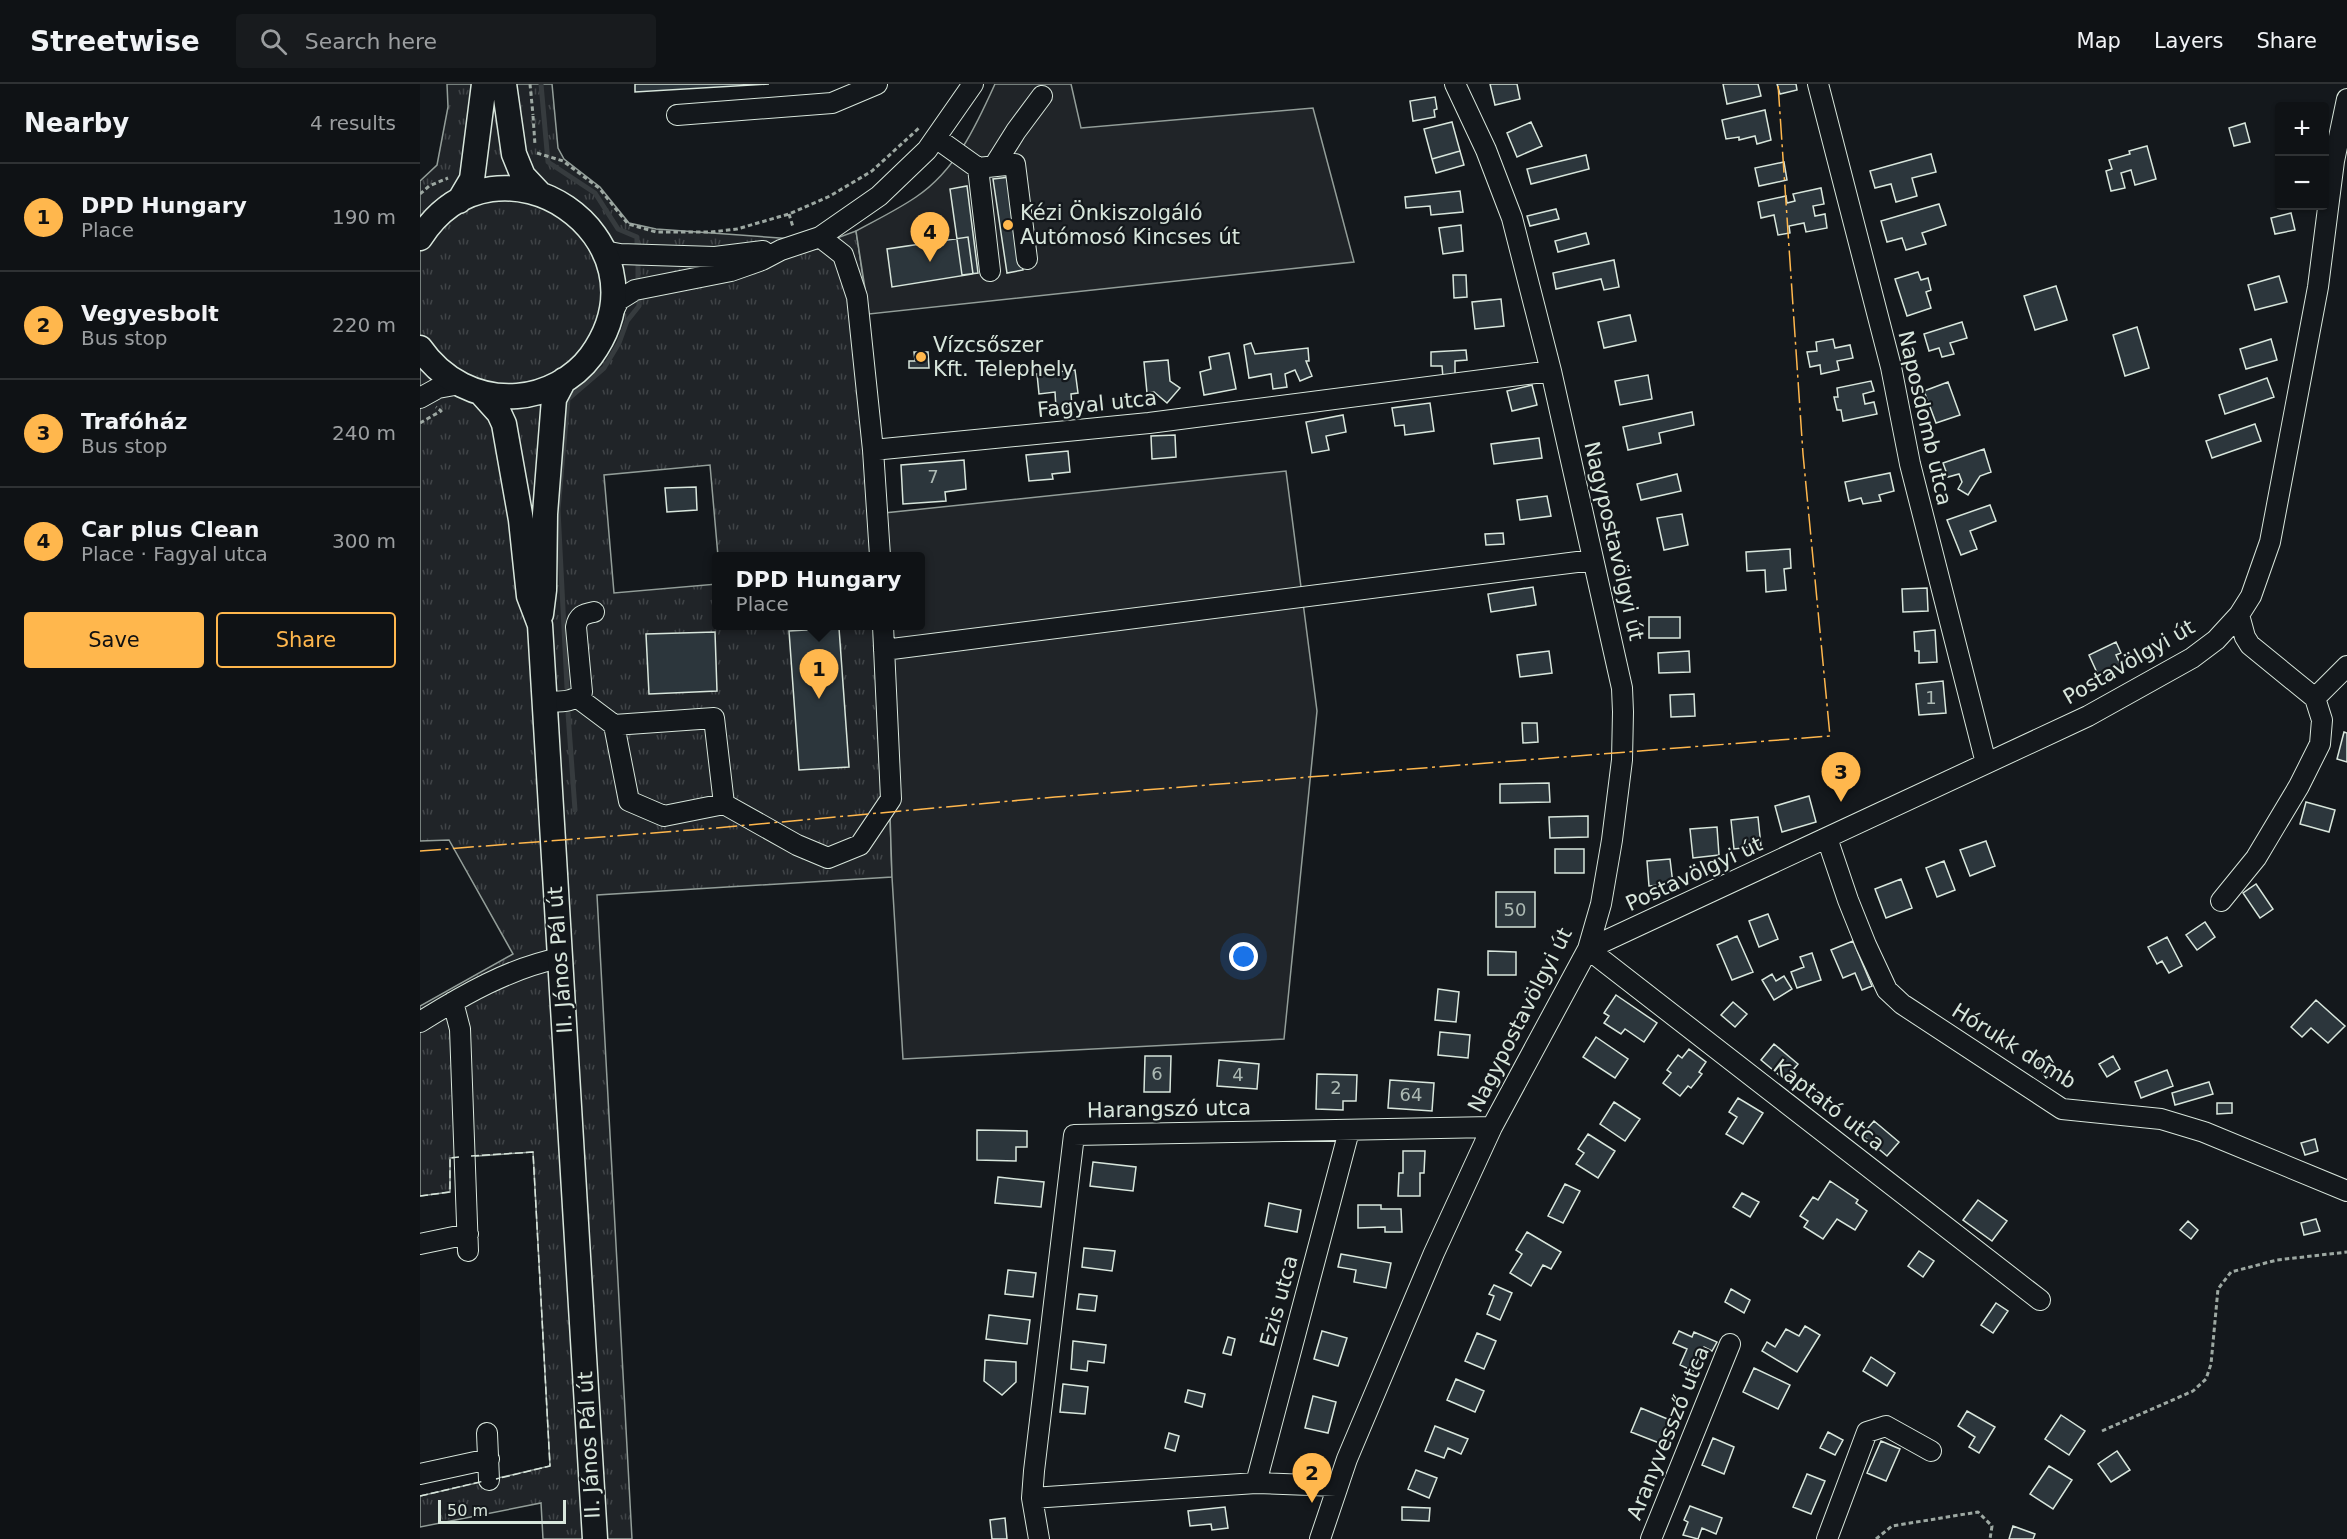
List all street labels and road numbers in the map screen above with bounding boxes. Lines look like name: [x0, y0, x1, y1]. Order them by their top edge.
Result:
street label: Naposdomb utca: [1893, 328, 1957, 508]
street label: Fagyal utca: [1036, 386, 1158, 422]
street label: Nagypostavölgyi út: [1579, 439, 1649, 643]
street label: Postavölgyi út: [2059, 615, 2199, 709]
street label: Postavölgyi út: [1622, 832, 1766, 916]
street label: II. János Pál út: [543, 886, 577, 1034]
street label: Nagypostavölgyi út: [1463, 924, 1577, 1116]
street label: Hórukk domb: [1948, 998, 2080, 1094]
street label: Kaptató utca: [1769, 1054, 1889, 1156]
street label: Harangszó utca: [1087, 1096, 1251, 1122]
street label: Ezis utca: [1255, 1253, 1303, 1349]
street label: Aranyvessző utca: [1622, 1343, 1714, 1523]
street label: II. János Pál út: [573, 1371, 605, 1519]

